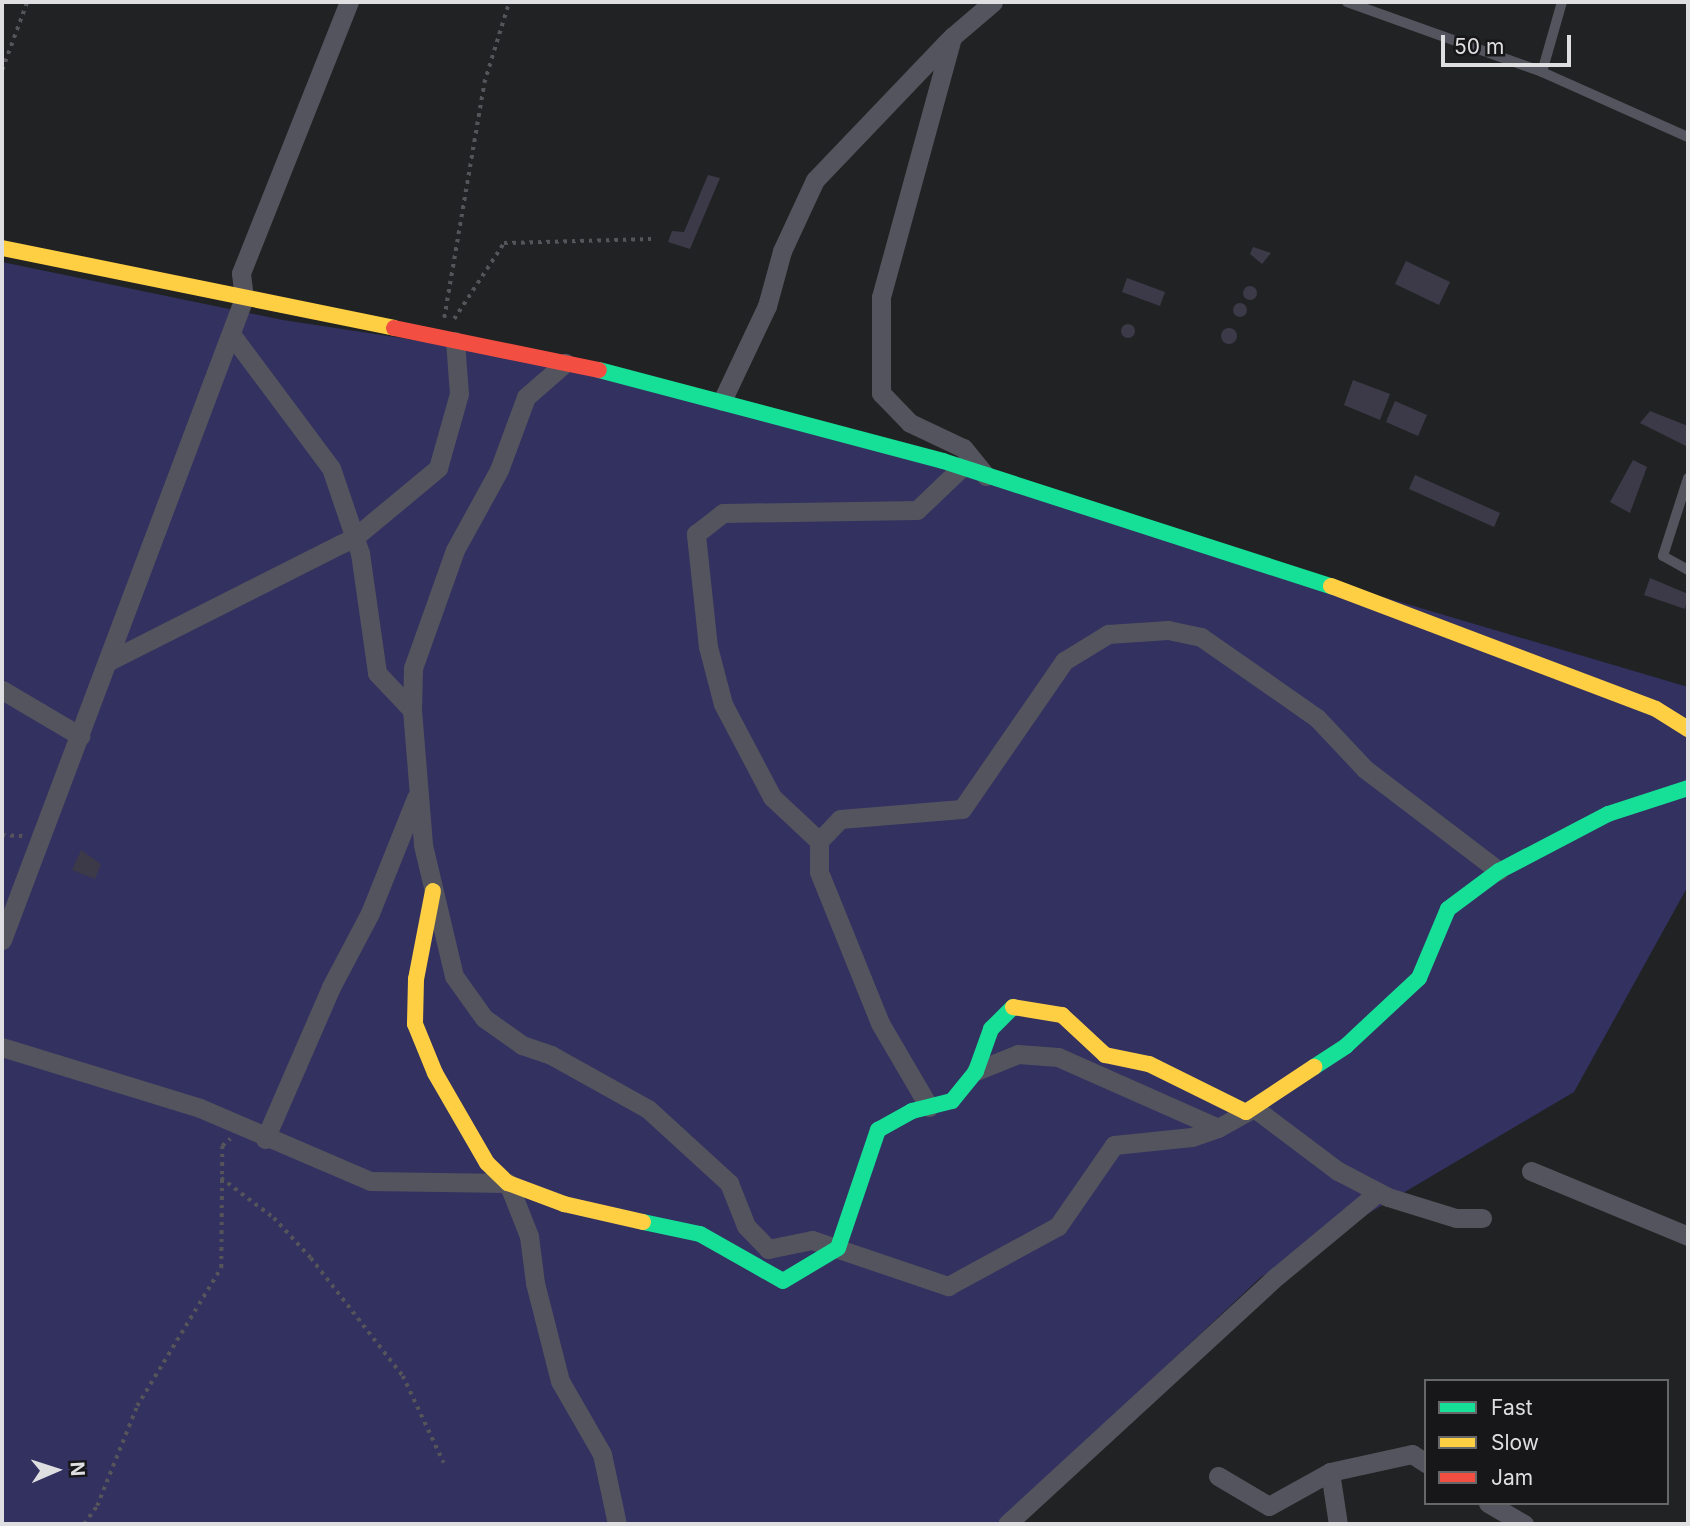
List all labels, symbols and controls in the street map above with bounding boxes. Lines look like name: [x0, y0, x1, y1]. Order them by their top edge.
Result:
scale bar: [1445, 21, 1574, 65]
text: 50 m: [1454, 34, 1504, 59]
legend: [1424, 1379, 1669, 1505]
text: Fast: [1491, 1395, 1533, 1420]
text: Slow: [1491, 1430, 1539, 1455]
north arrow: [21, 1435, 91, 1505]
text: N: [66, 1461, 89, 1477]
text: Jam: [1491, 1465, 1533, 1490]

